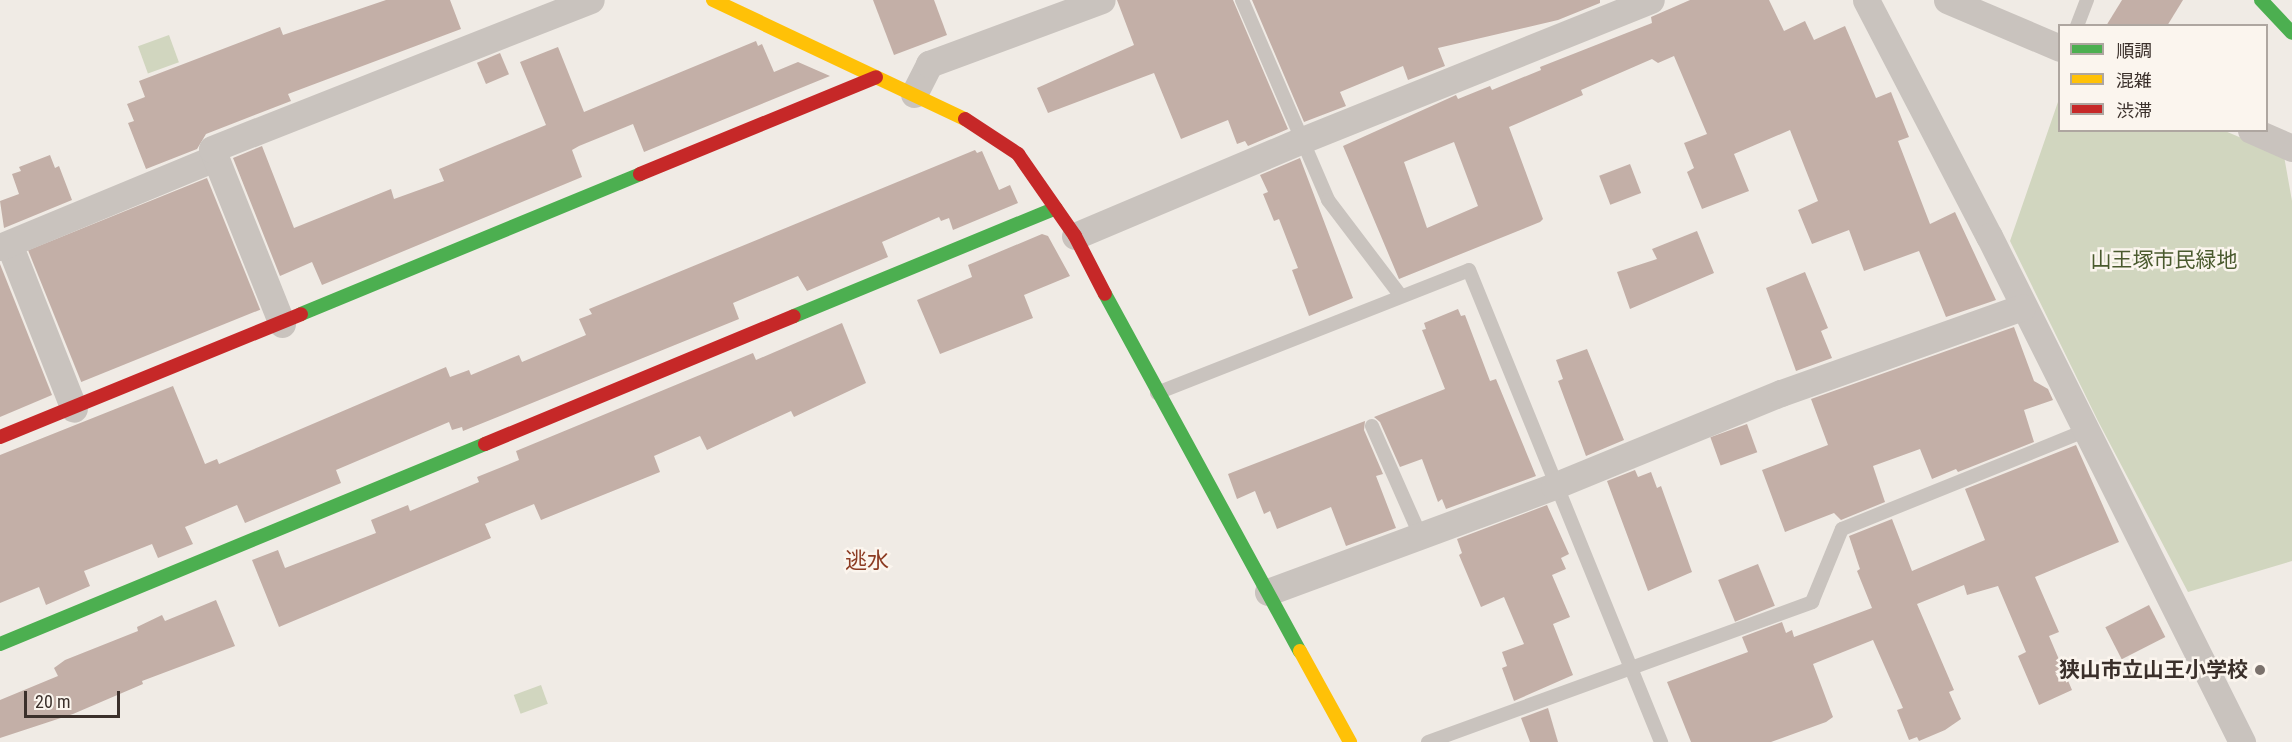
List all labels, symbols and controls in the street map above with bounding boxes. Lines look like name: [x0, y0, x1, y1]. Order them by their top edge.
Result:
legend: [2058, 24, 2268, 132]
text: 順調: [2116, 40, 2152, 61]
text: 混雑: [2116, 70, 2152, 91]
text: 渋滞: [2116, 100, 2152, 121]
park label: 山王塚市民緑地: [2091, 247, 2237, 273]
district label: 逃水: [845, 548, 889, 574]
place label: 狭山市立山王小学校: [2059, 657, 2248, 683]
marker: 狭山市立山王小学校: [2253, 663, 2267, 677]
scale bar: [27, 679, 123, 717]
text: 20 m: [35, 691, 70, 712]

